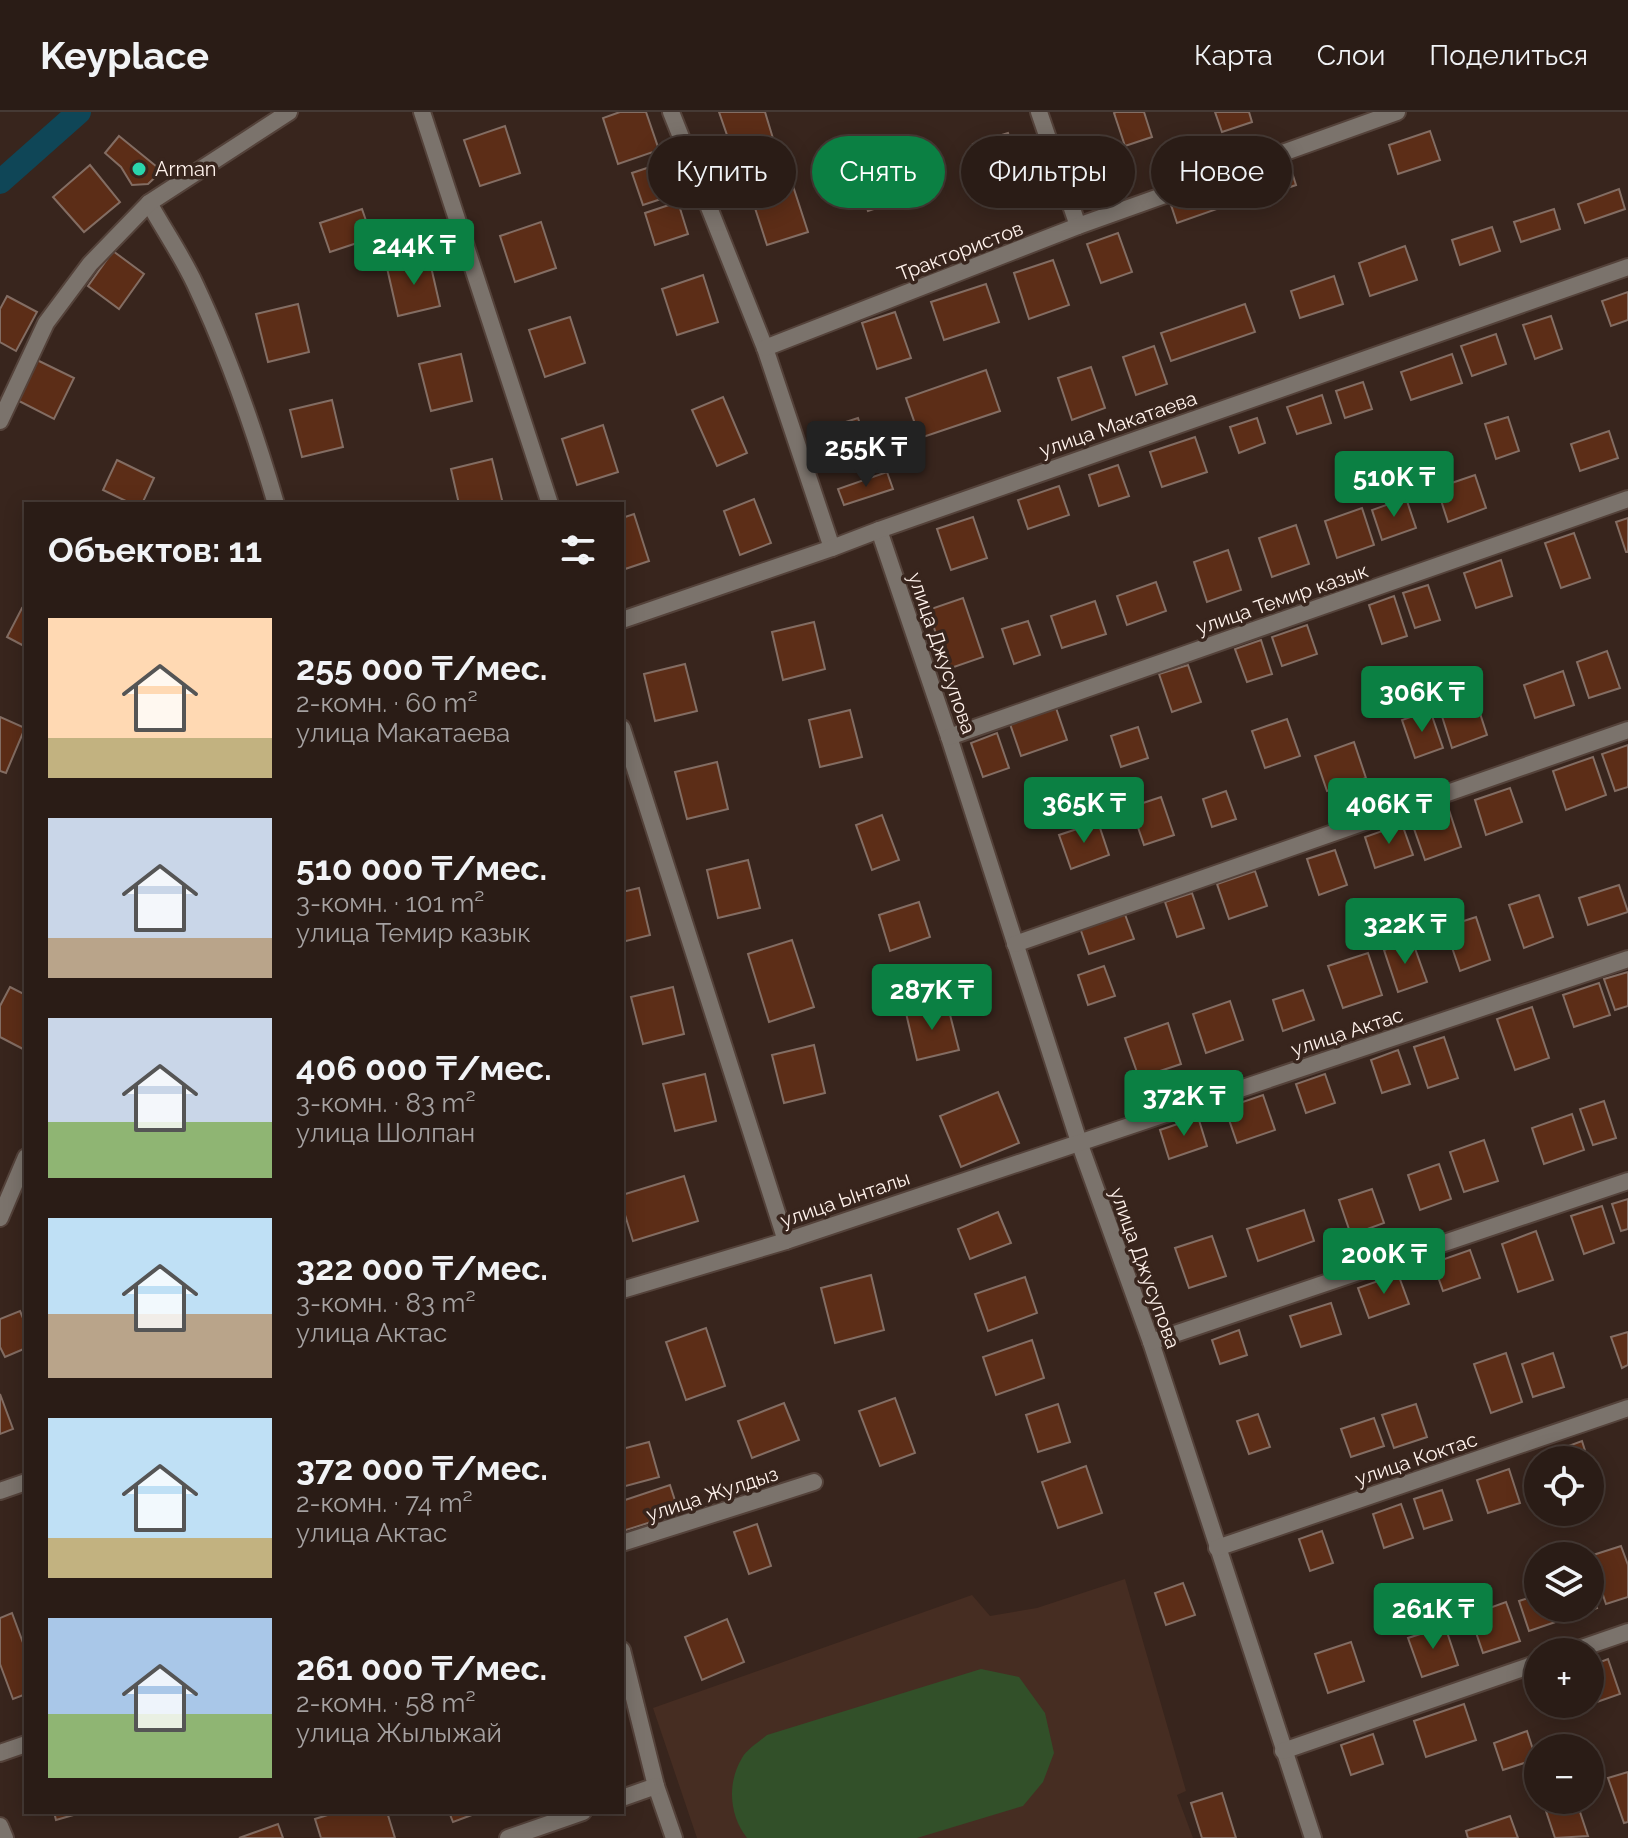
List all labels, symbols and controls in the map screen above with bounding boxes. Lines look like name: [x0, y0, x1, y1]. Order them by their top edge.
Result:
text: Keyplace: [40, 33, 209, 78]
text: Карта: [1194, 39, 1273, 72]
text: Слои: [1317, 39, 1385, 72]
text: Поделиться: [1429, 39, 1588, 72]
chip: Купить: [648, 136, 796, 208]
chip: Снять: [812, 136, 945, 208]
chip: Фильтры: [961, 136, 1135, 208]
chip: Новое: [1151, 136, 1292, 208]
place label: Arman: [155, 157, 216, 181]
marker: Arman: [130, 160, 148, 178]
street label: Трактористов: [894, 216, 1026, 286]
pin: 244K ₸: [349, 219, 479, 287]
text: 244K ₸: [372, 230, 456, 260]
street label: улица Макатаева: [1036, 386, 1200, 462]
pin: 255K ₸: [801, 421, 931, 489]
text: 255K ₸: [825, 432, 907, 462]
pin: 510K ₸: [1329, 451, 1459, 519]
text: 510K ₸: [1353, 462, 1435, 492]
icon: filters: [556, 528, 600, 572]
text: Объектов: 11: [48, 530, 262, 570]
street label: улица Темир казык: [1193, 558, 1371, 640]
street label: улица Джусупова: [903, 569, 981, 737]
text: 255 000 ₸/мес.: [296, 648, 548, 688]
icon: home: [112, 650, 208, 746]
pin: 306K ₸: [1357, 666, 1487, 734]
text: 306K ₸: [1379, 677, 1465, 707]
text: 2-комн. · 60 m²: [296, 688, 477, 718]
text: улица Макатаева: [296, 718, 510, 748]
pin: 365K ₸: [1019, 777, 1149, 845]
pin: 406K ₸: [1324, 778, 1454, 846]
text: 365K ₸: [1042, 788, 1126, 818]
text: 406K ₸: [1346, 789, 1432, 819]
text: 510 000 ₸/мес.: [296, 848, 547, 888]
icon: home: [112, 850, 208, 946]
text: 3-комн. · 101 m²: [296, 888, 484, 918]
pin: 322K ₸: [1340, 898, 1470, 966]
text: 322K ₸: [1363, 909, 1447, 939]
text: улица Темир казык: [296, 918, 531, 948]
pin: 287K ₸: [867, 964, 997, 1032]
text: 287K ₸: [890, 975, 974, 1005]
street label: улица Актас: [1288, 1003, 1406, 1061]
text: 406 000 ₸/мес.: [296, 1048, 552, 1088]
icon: home: [112, 1050, 208, 1146]
pin: 372K ₸: [1119, 1070, 1249, 1138]
text: 372K ₸: [1142, 1081, 1226, 1111]
text: 3-комн. · 83 m²: [296, 1088, 476, 1118]
text: улица Шолпан: [296, 1118, 475, 1148]
street label: улица Ынталы: [777, 1166, 913, 1232]
street label: улица Джусупова: [1105, 1184, 1185, 1352]
pin: 200K ₸: [1319, 1228, 1449, 1296]
text: 200K ₸: [1341, 1239, 1427, 1269]
text: 322 000 ₸/мес.: [296, 1248, 548, 1288]
icon: home: [112, 1250, 208, 1346]
text: 3-комн. · 83 m²: [296, 1288, 476, 1318]
text: улица Актас: [296, 1318, 447, 1348]
street label: улица Коктас: [1352, 1427, 1480, 1491]
map controls: [1524, 1446, 1604, 1814]
button: locate: [1524, 1446, 1604, 1526]
text: 372 000 ₸/мес.: [296, 1448, 548, 1488]
icon: home: [112, 1450, 208, 1546]
street label: улица Жулдыз: [643, 1461, 781, 1527]
text: 2-комн. · 74 m²: [296, 1488, 473, 1518]
text: улица Актас: [296, 1518, 447, 1548]
button: layers: [1524, 1542, 1604, 1622]
pin: 261K ₸: [1368, 1583, 1498, 1651]
text: 261K ₸: [1392, 1594, 1474, 1624]
button: +: [1524, 1638, 1604, 1718]
text: 261 000 ₸/мес.: [296, 1648, 547, 1688]
icon: home: [112, 1650, 208, 1746]
text: 2-комн. · 58 m²: [296, 1688, 475, 1718]
text: улица Жылыжай: [296, 1718, 502, 1748]
button: −: [1524, 1734, 1604, 1814]

